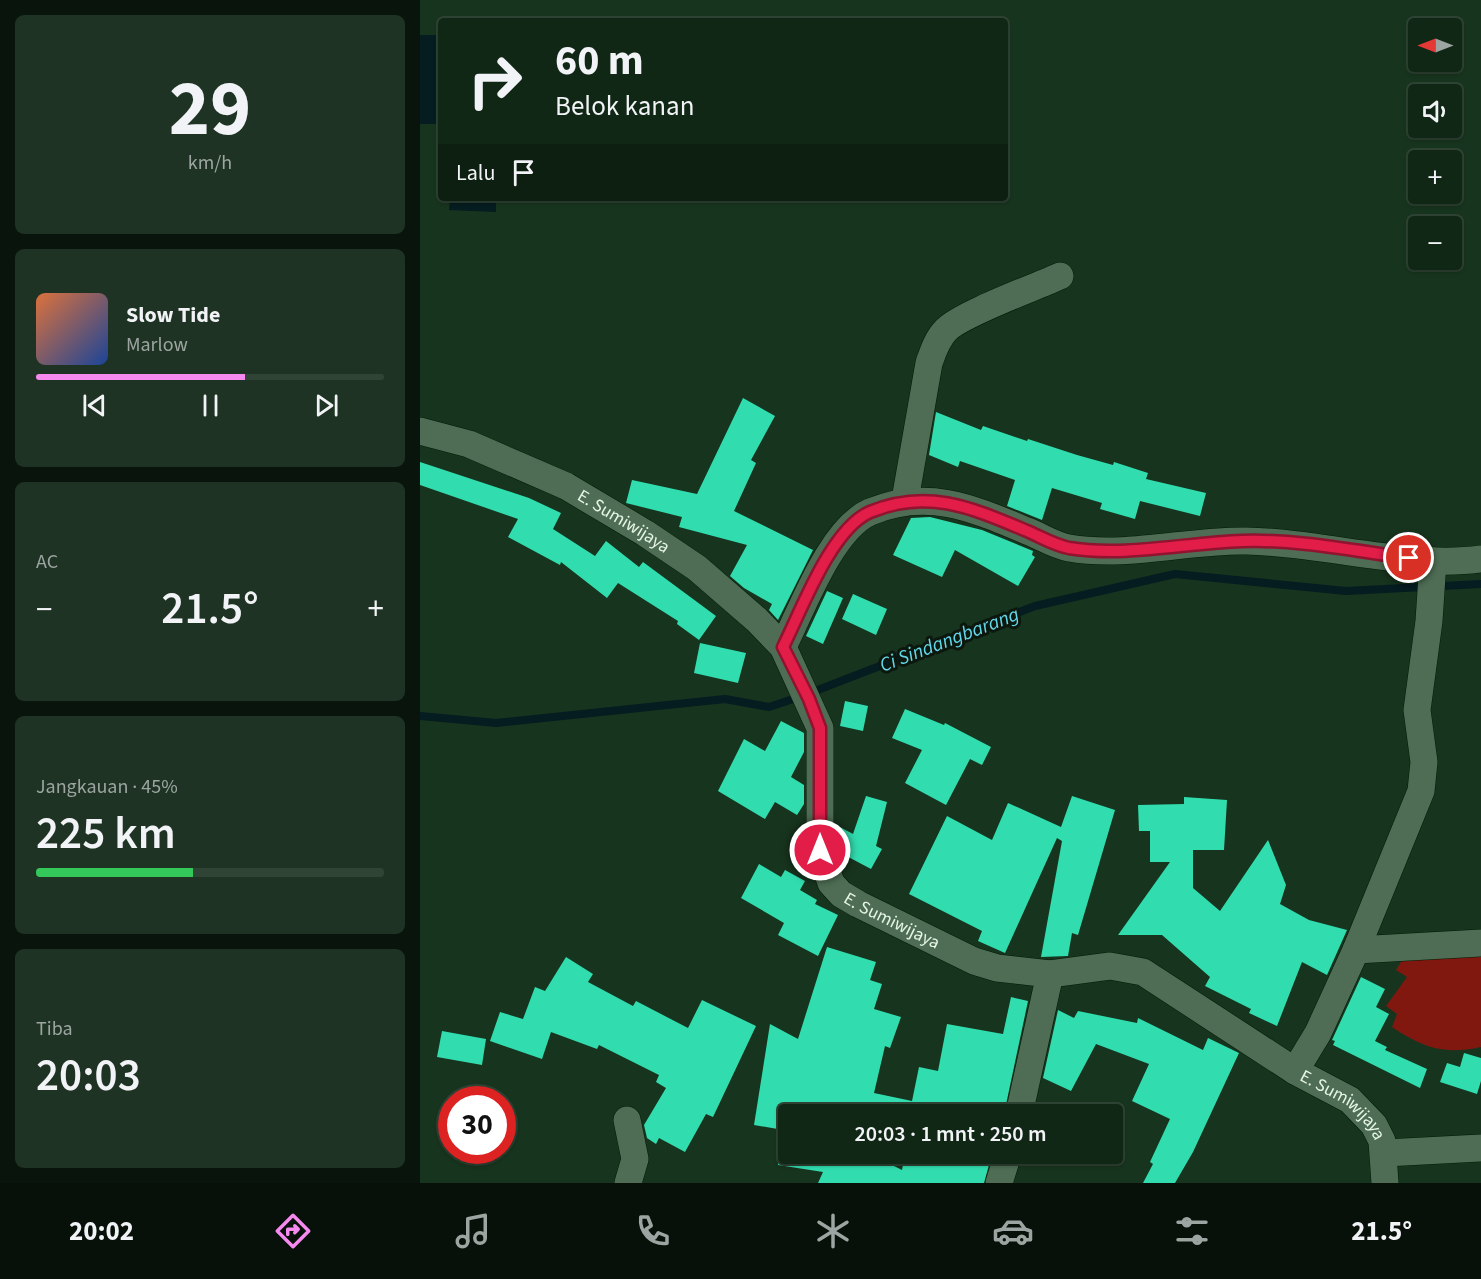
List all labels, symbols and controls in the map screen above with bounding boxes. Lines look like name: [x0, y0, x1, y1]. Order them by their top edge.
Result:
north arrow: [1408, 18, 1462, 72]
map controls: [1408, 18, 1462, 270]
text: 60 m: [555, 31, 644, 91]
icon: right: [456, 42, 534, 120]
text: 29: [169, 54, 251, 165]
button: sound: [1408, 84, 1462, 138]
text: Belok kanan: [555, 87, 694, 126]
text: km/h: [188, 149, 232, 177]
button: +: [1408, 150, 1462, 204]
icon: arrive: [507, 156, 540, 189]
text: Lalu: [456, 157, 495, 189]
button: −: [1408, 216, 1462, 270]
text: Slow Tide: [126, 299, 220, 331]
text: Marlow: [126, 331, 188, 359]
icon: previous: [78, 389, 111, 422]
icon: pause: [194, 389, 227, 422]
icon: next: [310, 389, 343, 422]
street label: E. Sumiwijaya: [573, 484, 675, 559]
pin: [1383, 532, 1434, 583]
icon: arrive: [1392, 541, 1425, 574]
text: AC: [36, 548, 58, 576]
text: 21.5°: [161, 577, 259, 641]
text: −: [36, 586, 52, 633]
text: +: [368, 586, 384, 633]
water label: Ci Sindangbarang: [875, 600, 1023, 679]
text: Jangkauan · 45%: [36, 773, 178, 801]
text: 225 km: [36, 802, 176, 866]
position arrow: [788, 818, 852, 882]
street label: E. Sumiwijaya: [839, 886, 944, 955]
text: Tiba: [36, 1015, 73, 1043]
text: 20:03: [36, 1044, 141, 1108]
street label: E. Sumiwijaya: [1295, 1064, 1391, 1144]
speed limit sign: 30: [438, 1086, 516, 1164]
text: 20:03 · 1 mnt · 250 m: [854, 1118, 1047, 1150]
icon: directions: [272, 1210, 314, 1252]
icon: music: [452, 1210, 494, 1252]
icon: phone: [632, 1210, 674, 1252]
icon: climate: [812, 1210, 854, 1252]
icon: car: [992, 1210, 1034, 1252]
icon: filters: [1171, 1210, 1213, 1252]
text: 20:02: [69, 1212, 134, 1251]
text: 21.5°: [1351, 1212, 1412, 1251]

